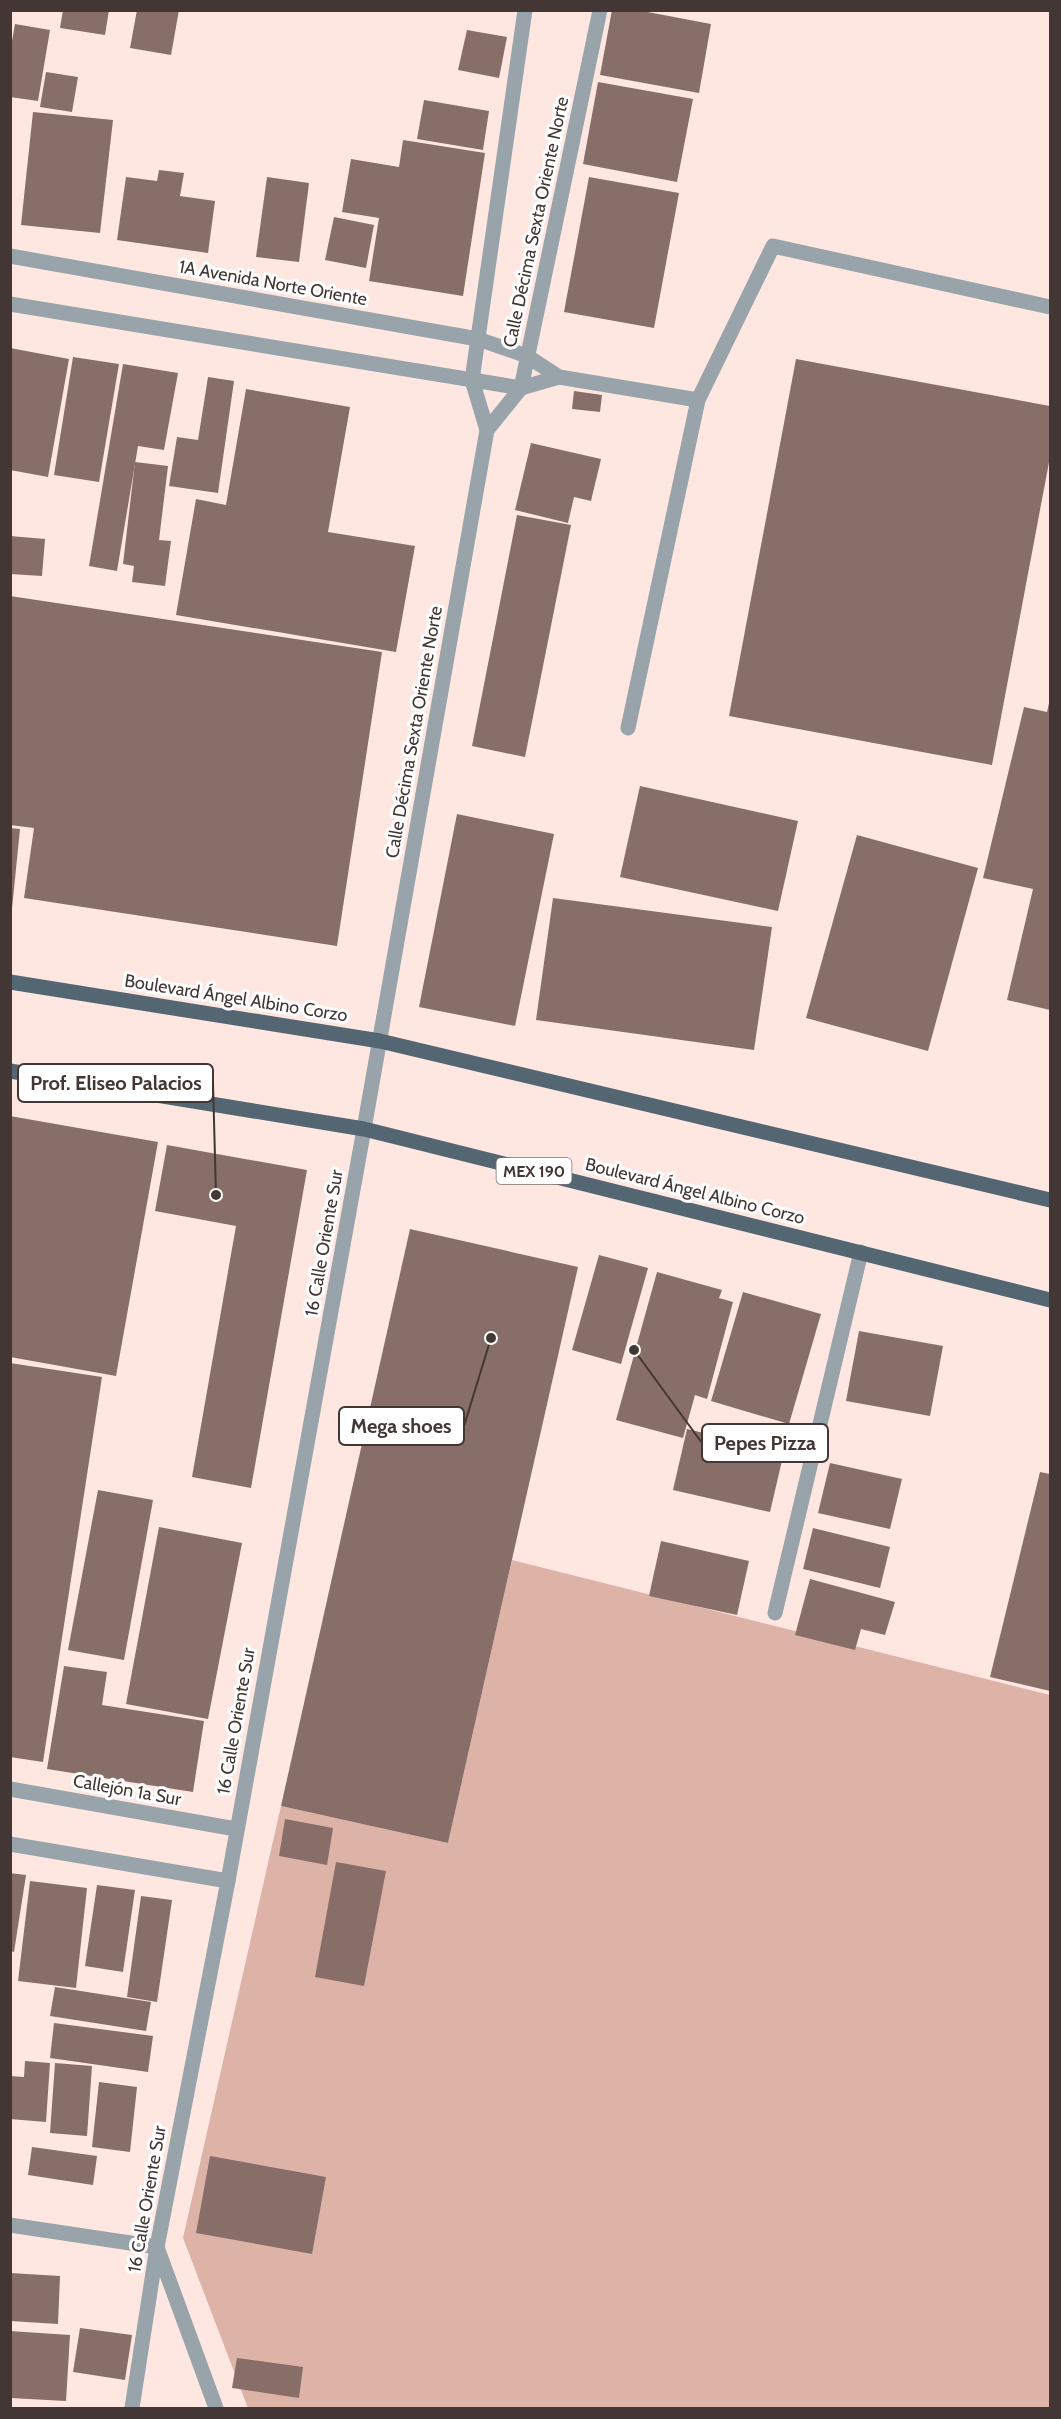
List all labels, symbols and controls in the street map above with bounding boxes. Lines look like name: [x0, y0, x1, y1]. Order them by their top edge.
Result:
street label: Calle Décima Sexta Oriente Norte: [499, 95, 573, 349]
street label: 1A Avenida Norte Oriente: [177, 256, 369, 310]
street label: Calle Décima Sexta Oriente Norte: [381, 604, 447, 860]
street label: Boulevard Ángel Albino Corzo: [123, 969, 349, 1027]
callout: Prof. Eliseo Palacios: [18, 1064, 213, 1102]
text: Prof. Eliseo Palacios: [30, 1071, 202, 1095]
street label: Boulevard Ángel Albino Corzo: [583, 1153, 807, 1229]
road number: MEX 190: [496, 1158, 572, 1184]
street label: 16 Calle Oriente Sur: [300, 1168, 348, 1318]
callout: Mega shoes: [339, 1407, 464, 1445]
text: Mega shoes: [351, 1414, 451, 1438]
callout: Pepes Pizza: [702, 1424, 828, 1462]
text: Pepes Pizza: [714, 1431, 816, 1455]
street label: 16 Calle Oriente Sur: [212, 1646, 260, 1796]
street label: Callejón 1a Sur: [71, 1770, 183, 1810]
street label: 16 Calle Oriente Sur: [123, 2124, 171, 2274]

